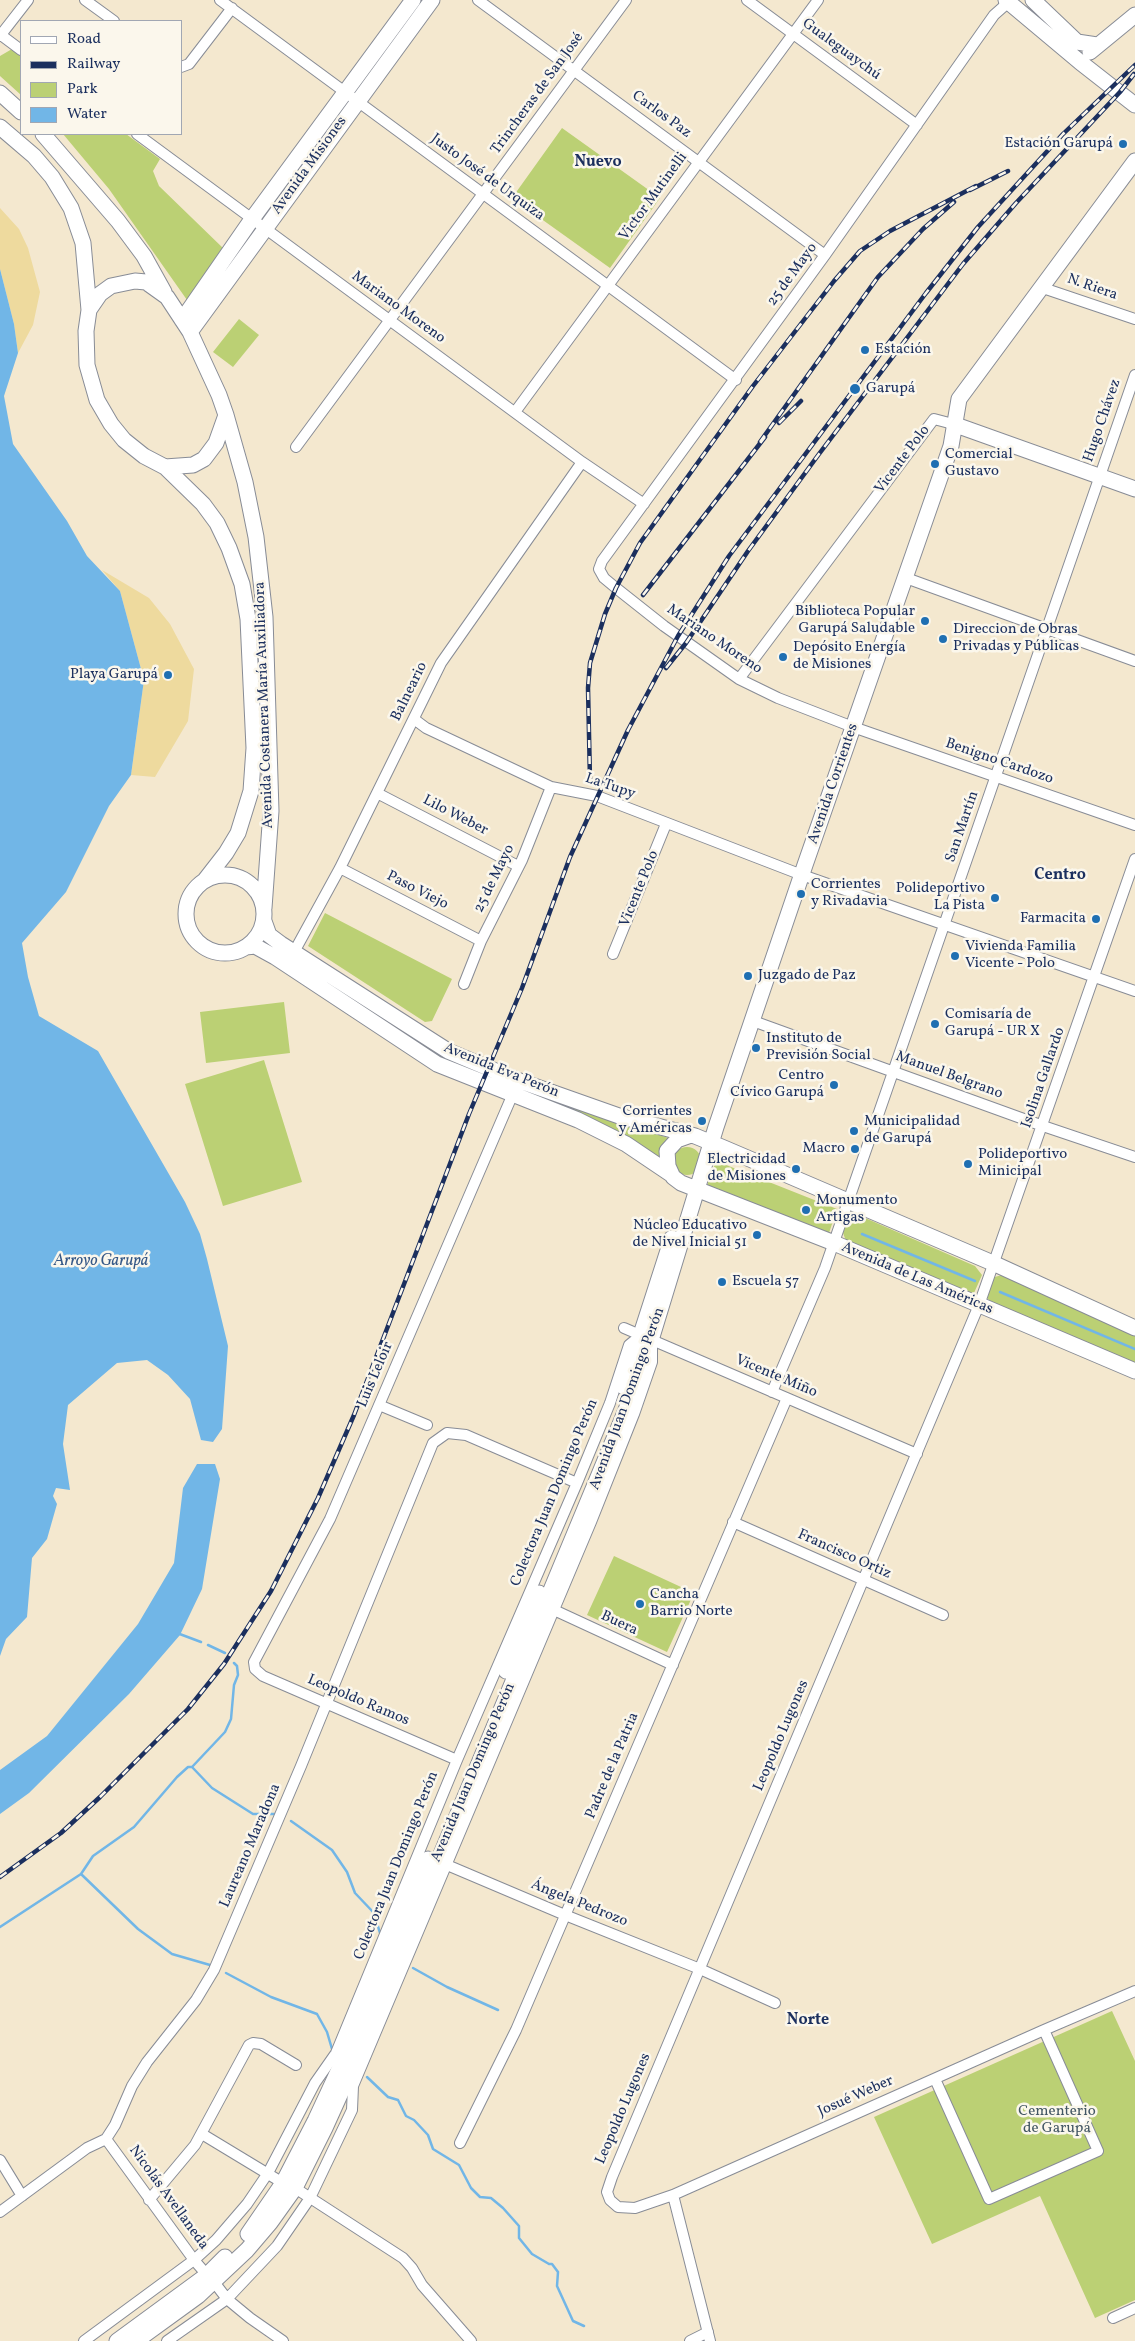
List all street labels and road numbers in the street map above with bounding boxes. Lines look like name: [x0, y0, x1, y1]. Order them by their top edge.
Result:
street label: Gualeguaychú: [798, 15, 884, 85]
street label: Trincheras de San José: [488, 30, 588, 158]
street label: Carlos Paz: [628, 87, 694, 143]
street label: Avenida Misiones: [268, 113, 352, 219]
street label: Justo José de Urquiza: [427, 131, 547, 225]
street label: Victor Mutinelli: [616, 149, 692, 245]
street label: 25 de Mayo: [764, 240, 822, 310]
street label: Mariano Moreno: [348, 268, 448, 348]
street label: N. Riera: [1064, 271, 1120, 305]
street label: Hugo Chávez: [1080, 377, 1126, 465]
street label: Vicente Polo: [872, 422, 934, 498]
street label: Avenida Costanera María Auxiliadora: [252, 581, 278, 829]
street label: Mariano Moreno: [663, 601, 765, 679]
street label: Balneario: [388, 659, 432, 725]
street label: Avenida Corrientes: [805, 721, 863, 847]
street label: Benigno Cardozo: [943, 735, 1055, 789]
street label: La Tupy: [583, 770, 637, 804]
street label: San Martín: [942, 789, 984, 865]
street label: Lilo Weber: [419, 792, 491, 840]
street label: 25 de Mayo: [471, 842, 519, 916]
street label: Vicente Polo: [617, 848, 663, 930]
street label: Paso Viejo: [383, 868, 451, 914]
street label: Isolina Gallardo: [1018, 1025, 1070, 1131]
street label: Avenida Eva Perón: [441, 1040, 561, 1102]
street label: Manuel Belgrano: [893, 1048, 1005, 1104]
street label: Avenida de Las Américas: [838, 1239, 996, 1319]
street label: Avenida Juan Domingo Perón: [587, 1305, 669, 1493]
street label: Luis Leloir: [354, 1339, 398, 1411]
street label: Vicente Miño: [732, 1352, 820, 1402]
street label: Colectora Juan Domingo Perón: [507, 1397, 603, 1589]
street label: Francisco Ortiz: [794, 1526, 894, 1584]
street label: Buera: [598, 1608, 640, 1640]
street label: Leopoldo Ramos: [304, 1671, 412, 1731]
street label: Leopoldo Lugones: [751, 1678, 813, 1794]
street label: Avenida Juan Domingo Perón: [428, 1681, 520, 1865]
street label: Padre de la Patria: [582, 1710, 644, 1822]
street label: Colectora Juan Domingo Perón: [351, 1769, 443, 1963]
street label: Laureano Maradona: [217, 1781, 285, 1911]
street label: Ángela Pedrozo: [528, 1876, 630, 1932]
street label: Leopoldo Lugones: [593, 2051, 655, 2167]
street label: Josué Weber: [816, 2072, 896, 2122]
street label: Nicolás Avellaneda: [124, 2142, 212, 2254]

